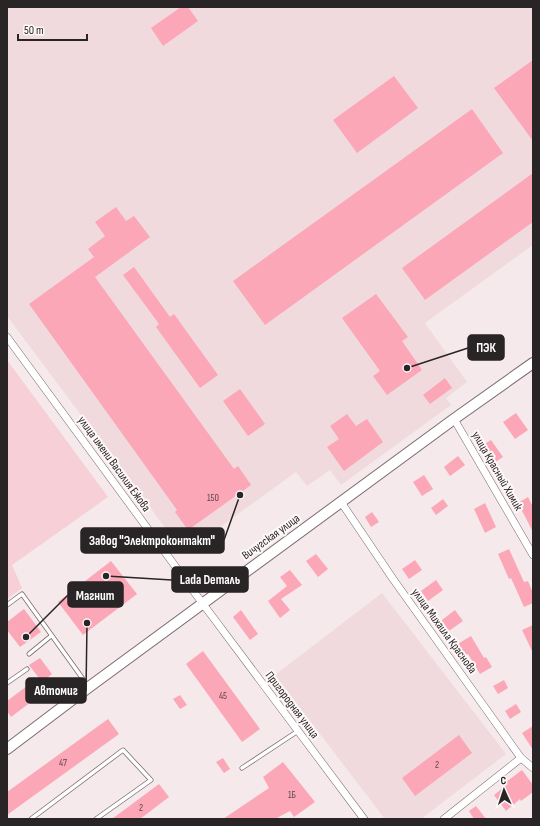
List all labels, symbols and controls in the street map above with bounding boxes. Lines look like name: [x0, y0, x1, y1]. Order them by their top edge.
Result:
scale bar: [18, 16, 87, 42]
text: 50 m: [24, 23, 44, 38]
callout: ПЭК: [468, 335, 504, 360]
text: ПЭК: [476, 340, 496, 356]
street label: улица имени Василия Ежова: [74, 413, 154, 515]
street label: улица Красный Химик: [468, 429, 526, 514]
house number: 150: [207, 492, 219, 504]
street label: Вичугская улица: [239, 511, 303, 563]
callout: Завод "Электроконтакт": [81, 528, 224, 553]
text: Завод "Электроконтакт": [89, 533, 215, 549]
callout: Lada Dеталь: [172, 567, 248, 592]
text: Lada Dеталь: [180, 572, 241, 588]
callout: Магнит: [68, 582, 123, 607]
street label: улица Михаила Краснова: [408, 585, 480, 677]
text: Магнит: [76, 588, 115, 604]
street label: Пригородная улица: [262, 669, 322, 742]
callout: Автомиг: [26, 678, 86, 703]
text: Автомиг: [33, 683, 78, 699]
house number: 45: [219, 690, 227, 702]
house number: 47: [59, 757, 67, 769]
house number: 2: [435, 759, 439, 771]
north arrow: [484, 770, 524, 810]
text: С: [500, 774, 507, 787]
house number: 1Б: [288, 789, 297, 801]
house number: 2: [139, 802, 143, 814]

